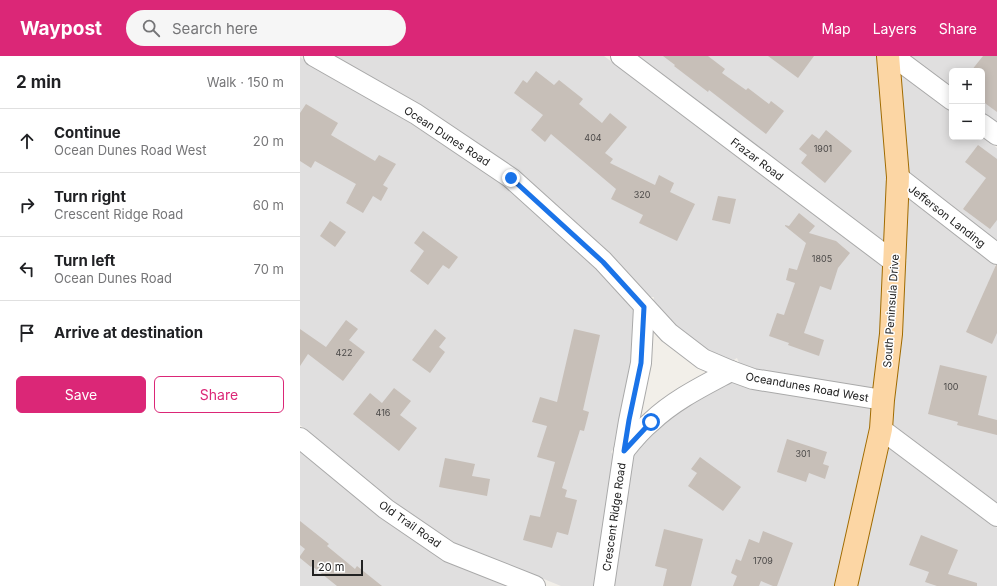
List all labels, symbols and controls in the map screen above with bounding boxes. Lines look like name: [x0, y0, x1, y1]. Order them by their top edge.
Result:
search box: [126, 10, 406, 46]
text: Waypost: [20, 17, 102, 40]
icon: search: [140, 17, 162, 39]
text: Search here: [172, 19, 258, 38]
text: Map: [822, 20, 851, 37]
text: Layers: [873, 20, 917, 37]
text: Share: [939, 20, 977, 37]
map controls: [949, 68, 985, 140]
button: +: [949, 68, 985, 104]
text: 2 min: [16, 72, 61, 92]
text: Walk · 150 m: [207, 74, 284, 90]
street label: Ocean Dunes Road: [401, 103, 493, 169]
button: −: [949, 104, 985, 140]
text: Continue: [54, 123, 121, 142]
icon: ahead: [16, 130, 38, 152]
house number: 404: [584, 132, 602, 143]
text: 20 m: [253, 133, 284, 149]
street label: Frazar Road: [728, 135, 786, 183]
text: Ocean Dunes Road West: [54, 142, 206, 158]
house number: 1901: [814, 143, 832, 154]
route end: [502, 169, 520, 187]
street label: Jefferson Landing: [906, 181, 988, 251]
text: Turn right: [54, 187, 126, 206]
house number: 320: [634, 189, 651, 200]
icon: right: [16, 194, 38, 216]
text: 60 m: [253, 197, 284, 213]
text: Crescent Ridge Road: [54, 206, 183, 222]
text: Turn left: [54, 251, 115, 270]
house number: 1805: [812, 253, 832, 264]
street label: South Peninsula Drive: [880, 254, 902, 368]
icon: left: [16, 258, 38, 280]
text: 70 m: [254, 261, 284, 277]
text: Ocean Dunes Road: [54, 270, 172, 286]
icon: arrive: [16, 322, 38, 344]
text: Arrive at destination: [54, 323, 203, 342]
house number: 422: [336, 347, 352, 358]
street label: Oceandunes Road West: [744, 369, 870, 405]
button: Save: [16, 376, 146, 413]
button: Share: [154, 376, 284, 413]
house number: 100: [943, 381, 959, 392]
house number: 416: [376, 407, 391, 418]
route start: [642, 413, 660, 431]
house number: 301: [796, 448, 810, 459]
street label: Crescent Ridge Road: [599, 462, 629, 572]
street label: Old Trail Road: [376, 497, 444, 551]
house number: 1709: [753, 555, 773, 566]
scale bar: [312, 558, 363, 577]
text: 20 m: [318, 560, 344, 574]

